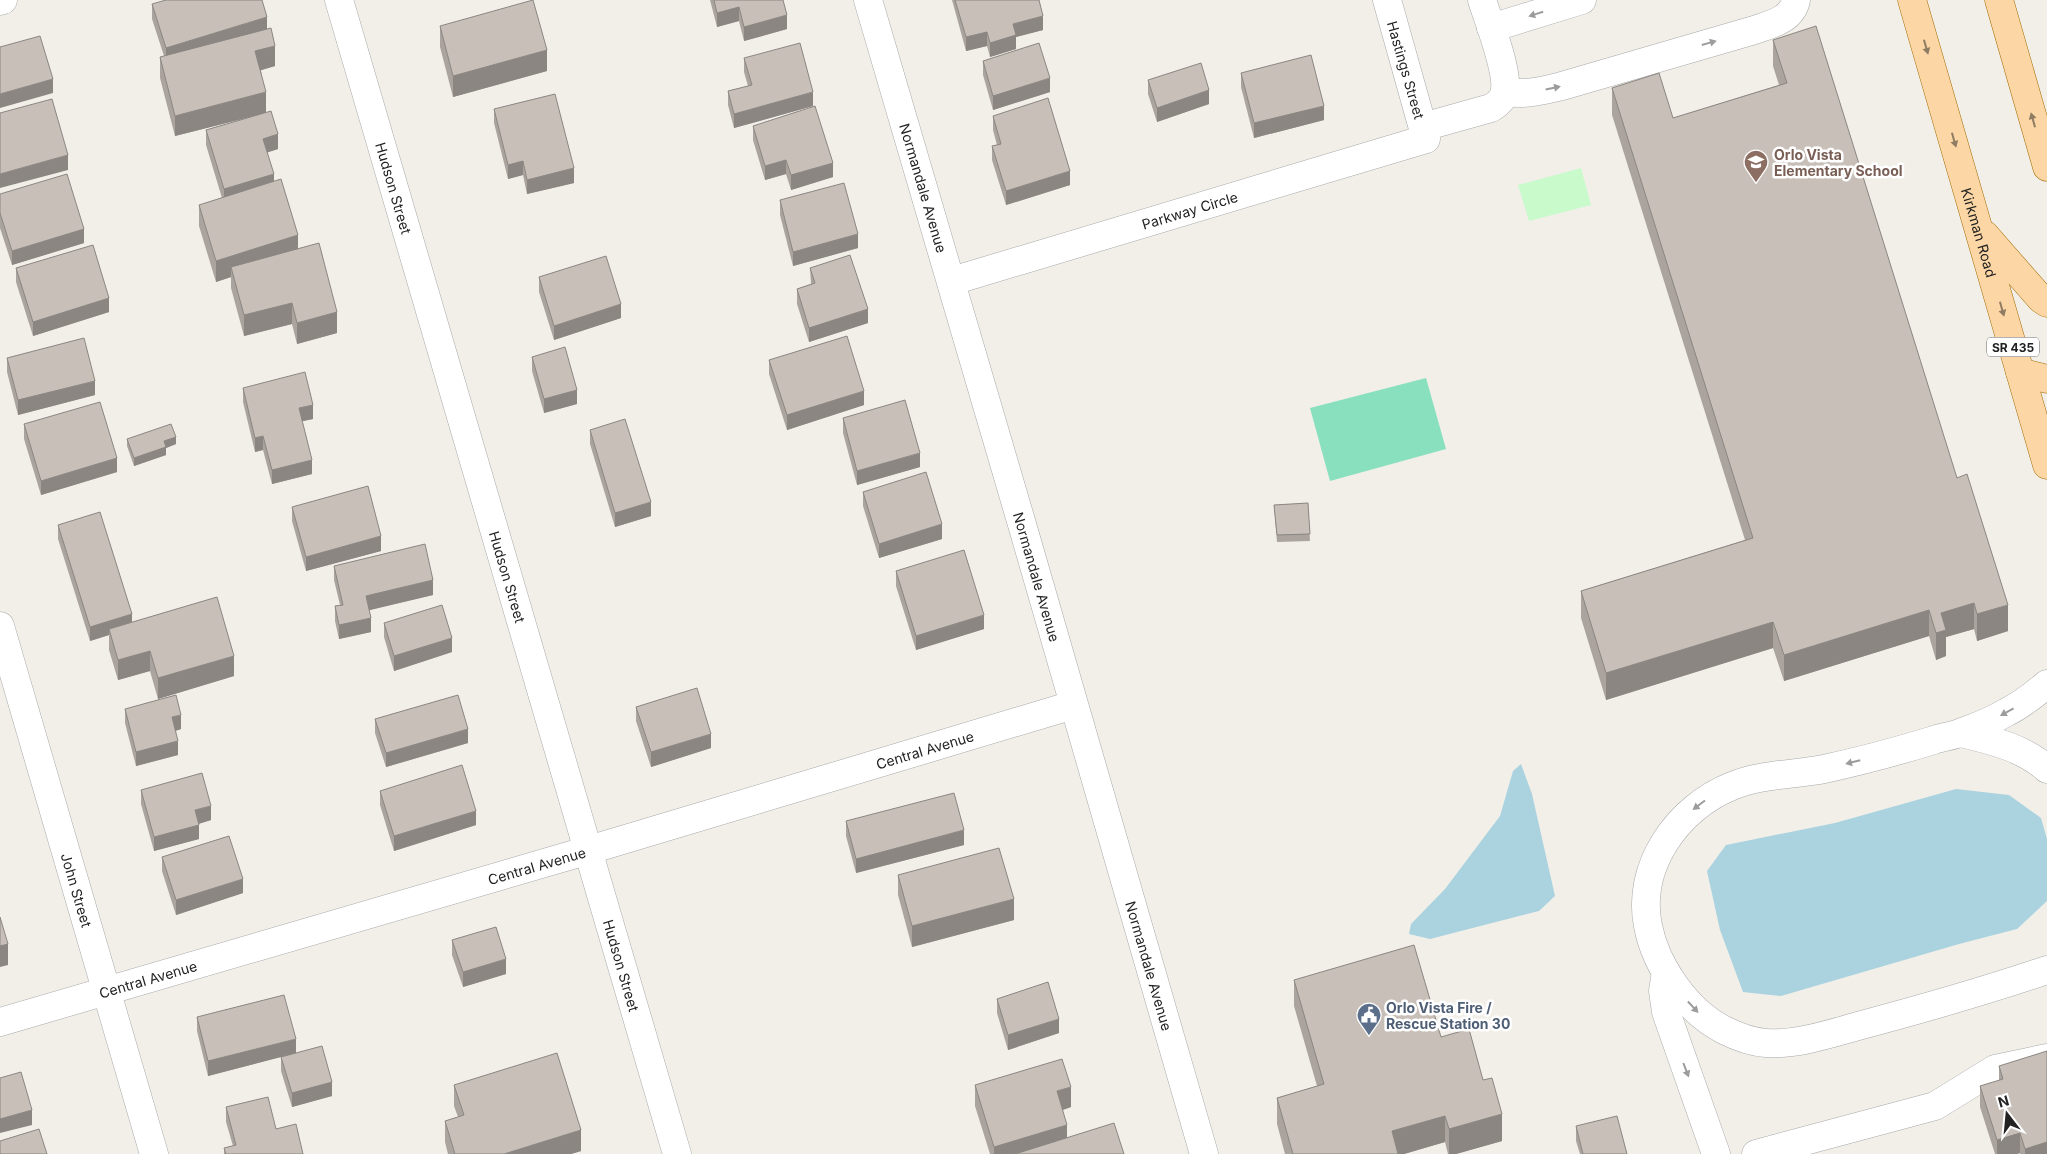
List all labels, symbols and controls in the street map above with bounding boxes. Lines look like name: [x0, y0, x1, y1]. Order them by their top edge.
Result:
one-way arrow: [1529, 11, 1544, 19]
street label: Hastings Street: [1384, 19, 1428, 121]
one-way arrow: [1702, 39, 1717, 47]
one-way arrow: [1923, 39, 1931, 54]
one-way arrow: [1545, 84, 1561, 92]
one-way arrow: [2029, 113, 2037, 128]
street label: Normandale Avenue: [897, 121, 951, 255]
one-way arrow: [1950, 133, 1958, 148]
street label: Hudson Street: [373, 140, 416, 236]
place label: Orlo Vista Elementary School: [1774, 146, 1903, 179]
school or university icon: Orlo Vista Elementary School: [1743, 149, 1769, 183]
street label: Kirkman Road: [1958, 186, 2001, 279]
street label: Parkway Circle: [1140, 187, 1240, 232]
one-way arrow: [1999, 301, 2007, 316]
road number: SR 435: [1987, 338, 2039, 357]
street label: Normandale Avenue: [1010, 510, 1064, 643]
street label: Hudson Street: [486, 529, 530, 625]
one-way arrow: [2001, 707, 2014, 716]
street label: Central Avenue: [874, 727, 975, 772]
one-way arrow: [1846, 758, 1861, 766]
one-way arrow: [1693, 800, 1706, 811]
street label: Central Avenue: [486, 843, 587, 888]
street label: John Street: [58, 851, 96, 929]
street label: Normandale Avenue: [1123, 899, 1176, 1033]
street label: Hudson Street: [600, 918, 643, 1014]
street label: Central Avenue: [97, 957, 199, 1001]
place label: Orlo Vista Fire / Rescue Station 30: [1386, 999, 1510, 1032]
one-way arrow: [1687, 1000, 1699, 1012]
public building icon: Orlo Vista Fire / Rescue Station 30: [1356, 1002, 1382, 1036]
one-way arrow: [1683, 1062, 1690, 1077]
north arrow: [1982, 1089, 2032, 1139]
text: N: [1996, 1091, 2011, 1111]

